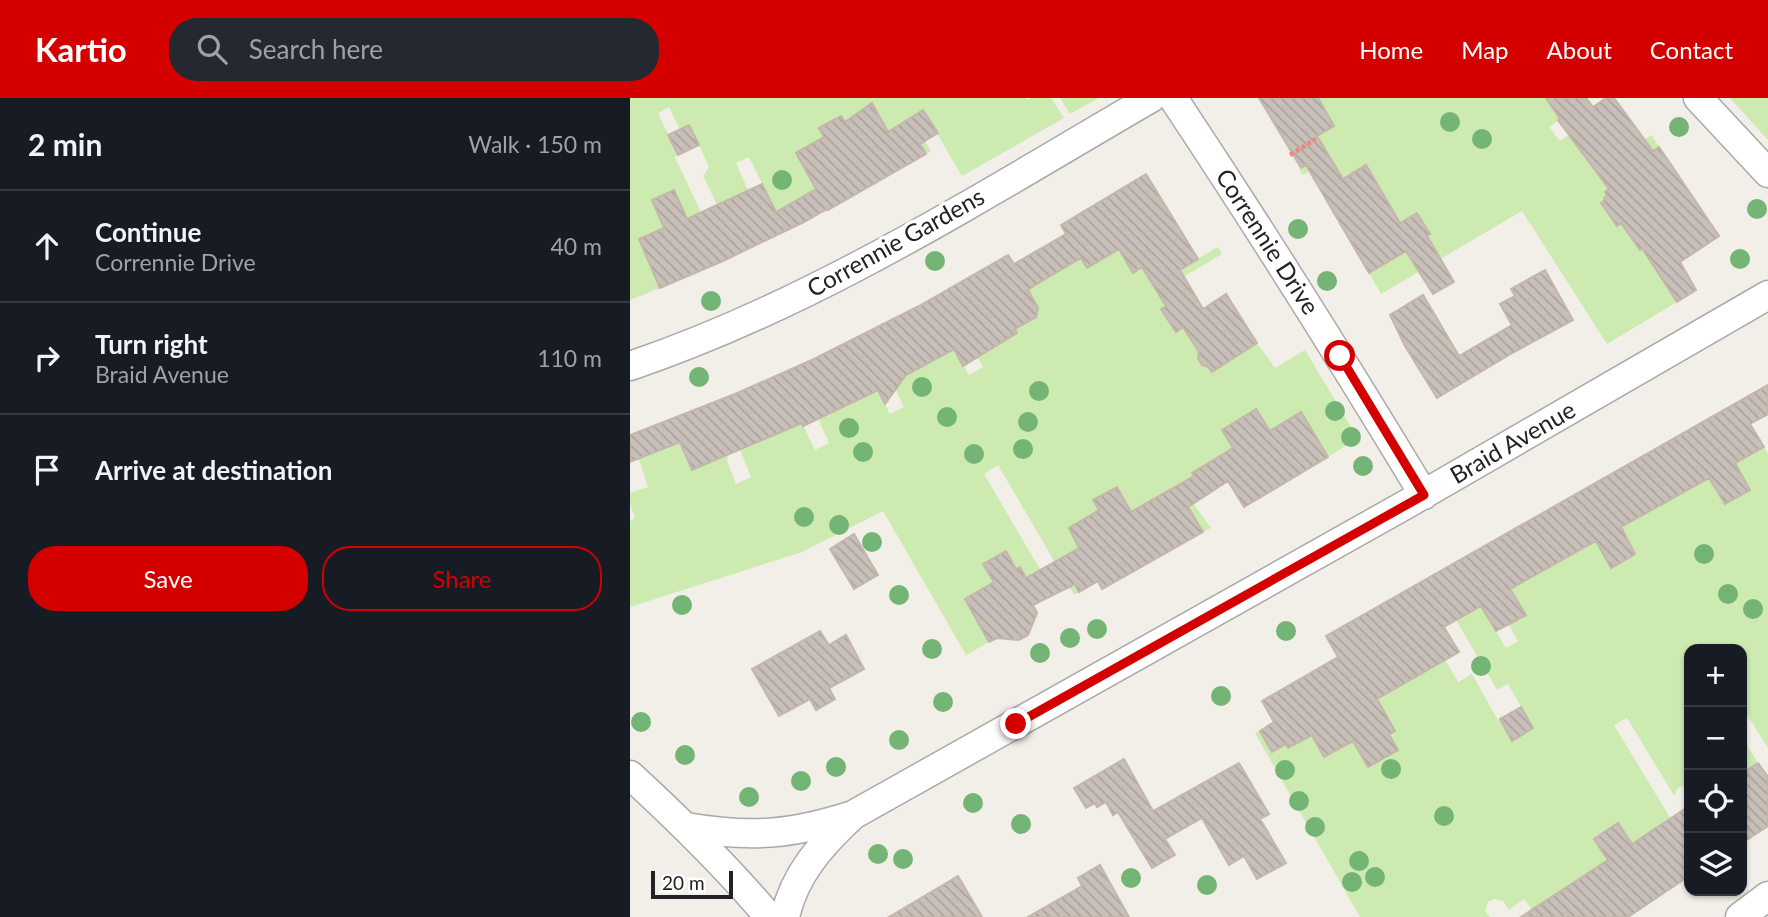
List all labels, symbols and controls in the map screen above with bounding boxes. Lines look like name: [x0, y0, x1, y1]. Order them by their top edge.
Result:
search box: [169, 18, 659, 81]
text: Kartio: [35, 29, 127, 69]
icon: search: [193, 30, 231, 68]
text: Search here: [249, 33, 383, 65]
text: Home: [1359, 35, 1423, 64]
text: Map: [1461, 35, 1509, 64]
text: About: [1547, 35, 1612, 64]
text: Contact: [1650, 35, 1733, 64]
text: 2 min: [28, 126, 102, 162]
text: Walk · 150 m: [468, 130, 602, 158]
street label: Corrennie Drive: [1210, 163, 1326, 319]
street label: Corrennie Gardens: [802, 181, 989, 302]
text: Continue: [95, 216, 201, 248]
icon: ahead: [28, 227, 66, 265]
text: 40 m: [551, 232, 602, 260]
text: Corrennie Drive: [95, 248, 256, 276]
text: Turn right: [95, 328, 208, 360]
icon: right: [28, 339, 66, 377]
route start: [1324, 340, 1355, 371]
text: 110 m: [537, 344, 602, 372]
text: Braid Avenue: [95, 360, 229, 388]
street label: Braid Avenue: [1445, 394, 1580, 489]
icon: arrive: [28, 451, 66, 489]
text: Arrive at destination: [95, 454, 332, 486]
button: Save: [28, 546, 308, 611]
button: Share: [322, 546, 602, 611]
map controls: [1684, 644, 1747, 896]
button: +: [1684, 644, 1747, 707]
button: −: [1684, 707, 1747, 770]
route end: [1000, 708, 1031, 739]
button: locate: [1684, 770, 1747, 833]
button: layers: [1684, 833, 1747, 896]
scale bar: [651, 868, 733, 900]
text: 20 m: [662, 871, 705, 894]

